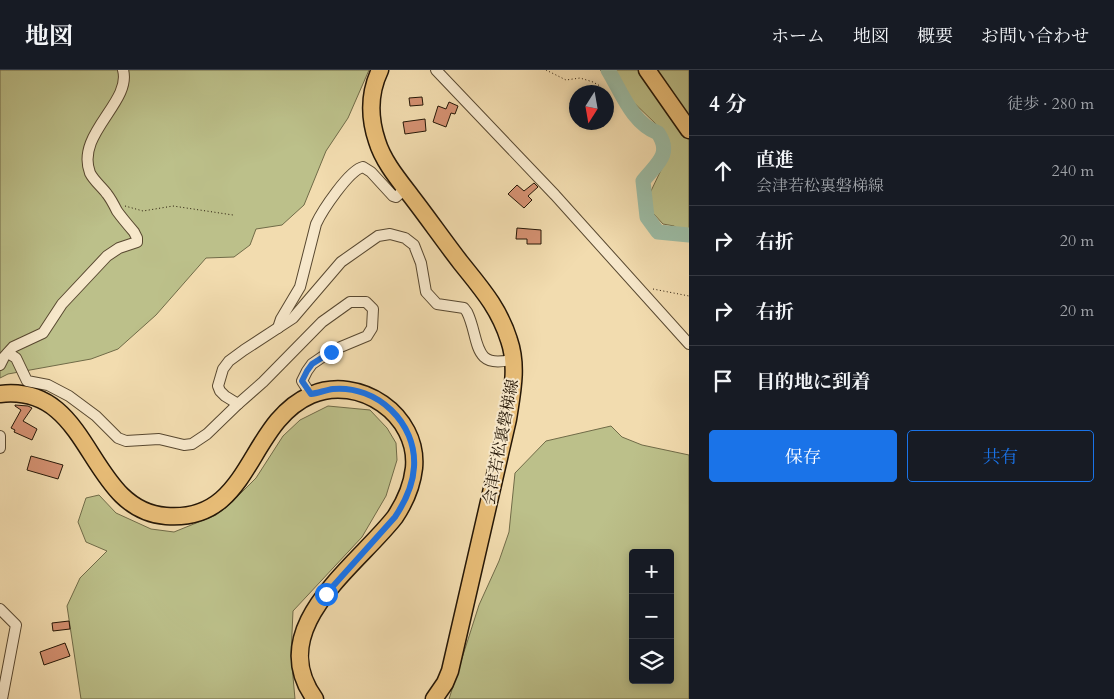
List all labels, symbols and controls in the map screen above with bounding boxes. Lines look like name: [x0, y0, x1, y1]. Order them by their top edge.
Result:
text: 地図: [25, 20, 73, 53]
text: ホーム: [771, 24, 825, 49]
text: 地図: [853, 24, 889, 49]
text: 概要: [917, 24, 953, 49]
text: お問い合わせ: [981, 24, 1089, 49]
north arrow: [569, 85, 614, 130]
text: 4 分: [709, 90, 746, 119]
text: 徒歩 · 280 m: [1007, 93, 1094, 115]
text: 直進: [756, 147, 794, 173]
icon: ahead: [709, 157, 737, 185]
text: 240 m: [1052, 160, 1094, 182]
text: 会津若松裏磐梯線: [756, 175, 884, 197]
icon: right: [709, 227, 737, 255]
text: 右折: [756, 229, 794, 255]
text: 20 m: [1060, 230, 1094, 252]
icon: right: [709, 297, 737, 325]
text: 右折: [756, 299, 794, 325]
text: 20 m: [1060, 300, 1094, 322]
route end: [320, 341, 343, 364]
icon: arrive: [709, 367, 737, 395]
text: 目的地に到着: [756, 369, 870, 395]
street label: 会津若松裏磐梯線: [478, 377, 524, 507]
button: 保存: [709, 430, 897, 482]
button: 共有: [907, 430, 1094, 482]
map controls: [629, 549, 674, 684]
button: +: [629, 549, 674, 594]
route start: [315, 583, 338, 606]
button: −: [629, 594, 674, 639]
button: layers: [629, 639, 674, 684]

